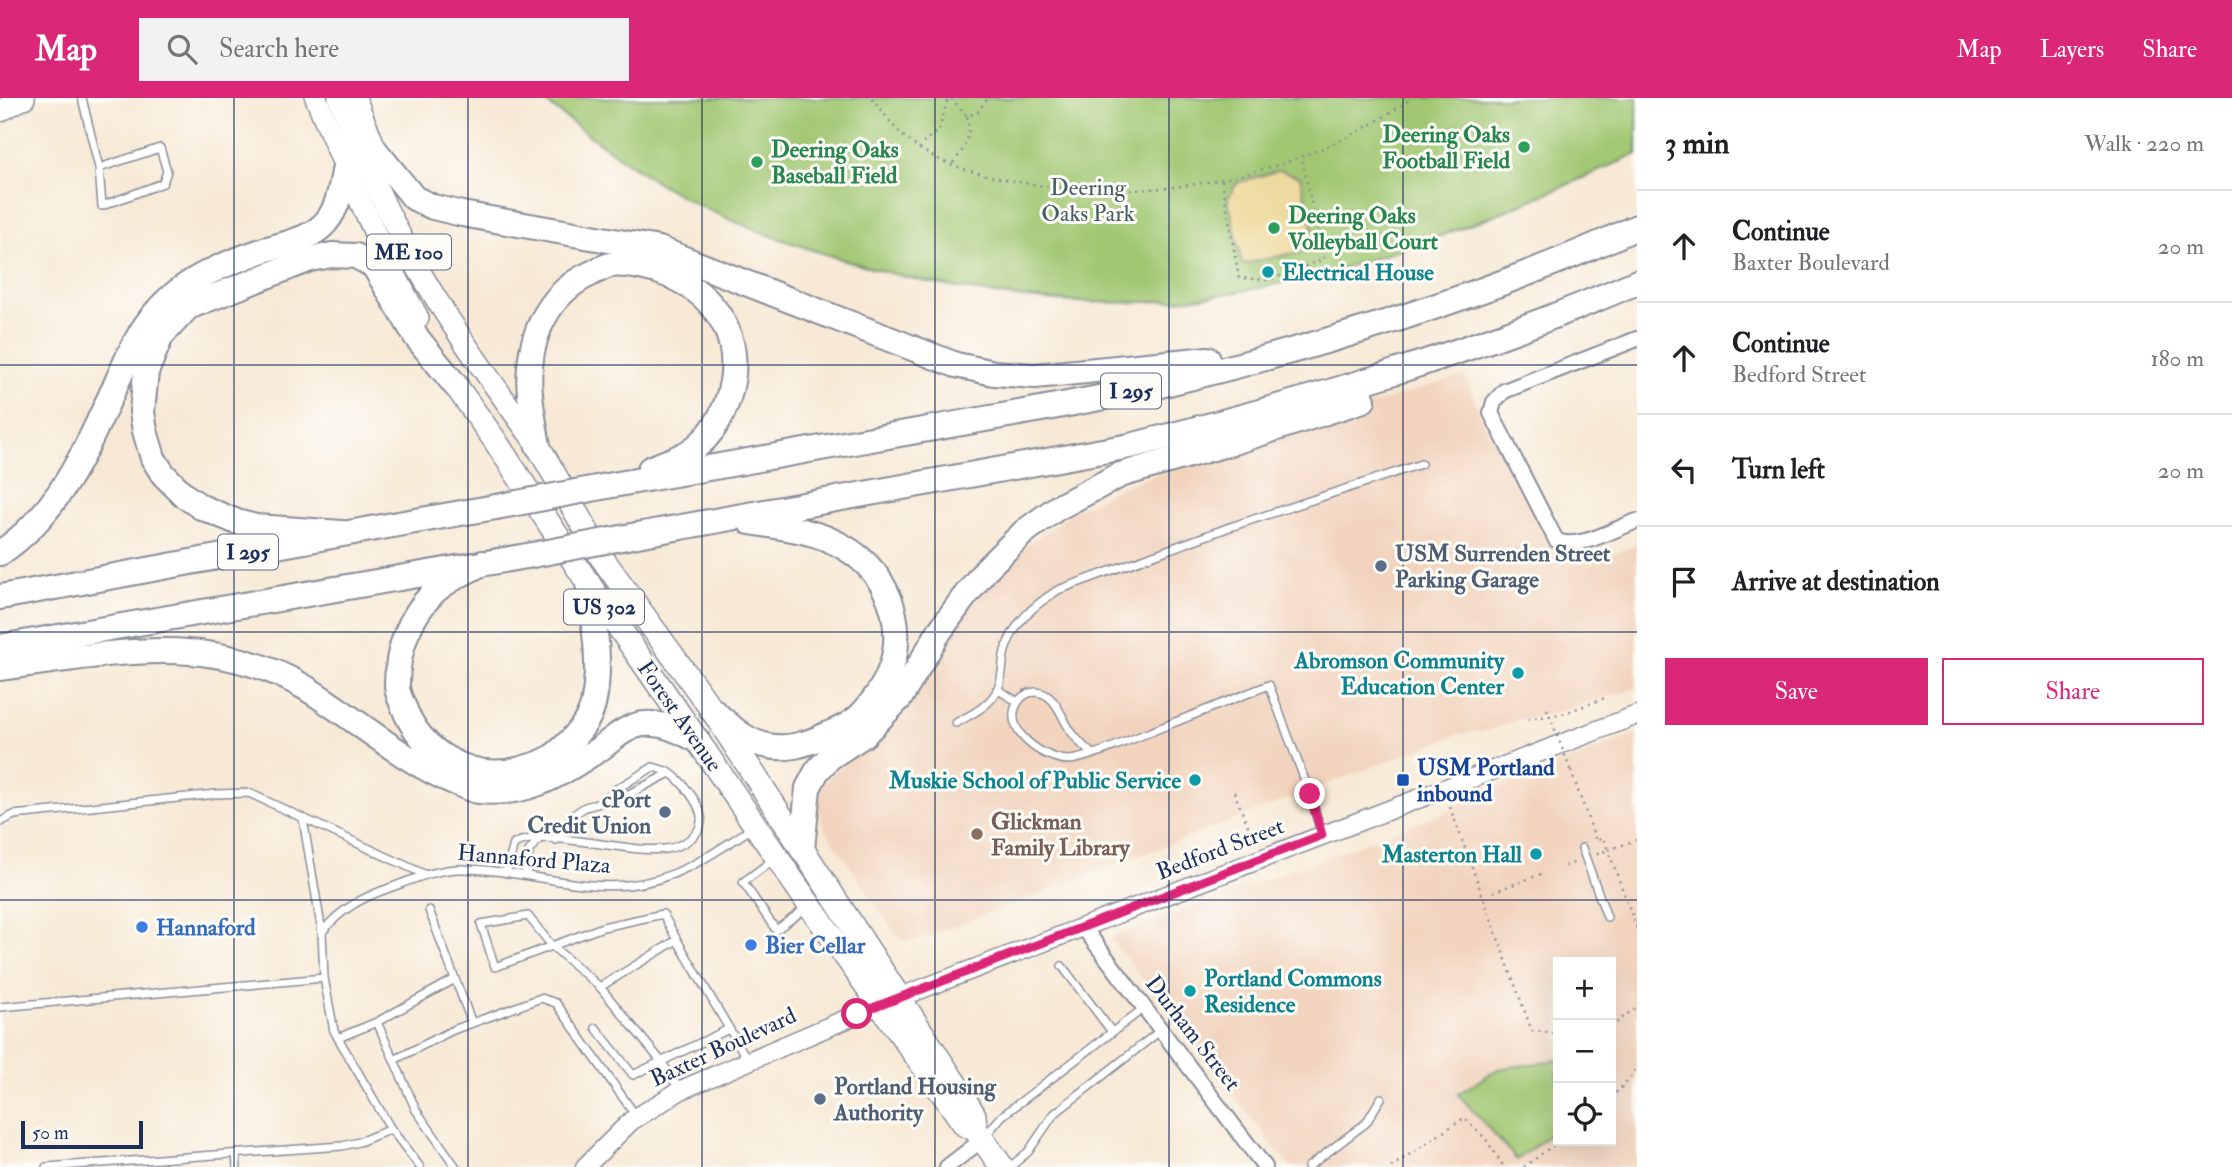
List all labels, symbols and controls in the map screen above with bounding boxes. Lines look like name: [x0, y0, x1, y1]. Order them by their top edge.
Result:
search box: [139, 18, 629, 81]
text: Map: [35, 29, 97, 70]
icon: search: [163, 30, 201, 68]
text: Search here: [219, 33, 339, 65]
text: Map: [1957, 34, 2002, 65]
text: Layers: [2040, 34, 2104, 65]
text: Share: [2142, 34, 2197, 65]
place label: Deering Oaks Football Field: [1382, 120, 1511, 175]
text: 3 min: [1665, 125, 1730, 162]
text: Walk · 220 m: [2084, 129, 2204, 158]
place label: Deering Oaks Baseball Field: [771, 135, 899, 190]
marker: Deering Oaks Football Field: [1516, 139, 1532, 155]
marker: Deering Oaks Baseball Field: [749, 154, 765, 170]
park label: Deering Oaks Park: [1041, 173, 1135, 228]
place label: Deering Oaks Volleyball Court: [1287, 201, 1439, 257]
text: Continue: [1732, 216, 1830, 248]
marker: Deering Oaks Volleyball Court: [1266, 220, 1282, 236]
icon: ahead: [1665, 227, 1703, 265]
text: 20 m: [2158, 232, 2204, 261]
road number: ME 100: [367, 234, 451, 270]
text: Baxter Boulevard: [1732, 248, 1890, 277]
place label: Electrical House: [1282, 258, 1434, 287]
marker: Electrical House: [1260, 264, 1276, 280]
text: Continue: [1732, 328, 1830, 360]
icon: ahead: [1665, 339, 1703, 377]
text: 180 m: [2151, 344, 2204, 373]
text: Bedford Street: [1732, 360, 1866, 389]
road number: I 295: [1101, 374, 1161, 408]
icon: left: [1665, 451, 1703, 489]
text: Turn left: [1732, 454, 1825, 486]
text: 20 m: [2158, 456, 2204, 485]
road number: I 295: [218, 534, 278, 570]
place label: USM Surrenden Street Parking Garage: [1395, 539, 1611, 595]
marker: USM Surrenden Street Parking Garage: [1373, 558, 1389, 574]
icon: arrive: [1665, 563, 1703, 601]
text: Arrive at destination: [1732, 566, 1940, 598]
road number: US 302: [564, 589, 644, 624]
place label: Abromson Community Education Center: [1293, 646, 1505, 701]
street label: Forest Avenue: [631, 655, 729, 778]
button: Save: [1665, 658, 1928, 725]
button: Share: [1942, 658, 2204, 725]
marker: Abromson Community Education Center: [1510, 665, 1526, 681]
place label: USM Portland inbound: [1416, 753, 1555, 808]
place label: Muskie School of Public Service: [888, 766, 1181, 795]
marker: Muskie School of Public Service: [1187, 772, 1203, 788]
marker: USM Portland inbound: [1395, 772, 1411, 788]
route end: [1294, 778, 1325, 809]
place label: cPort Credit Union: [527, 785, 652, 840]
marker: cPort Credit Union: [657, 804, 673, 820]
place label: Glickman Family Library: [991, 807, 1130, 863]
street label: Bedford Street: [1152, 811, 1288, 887]
marker: Glickman Family Library: [969, 826, 985, 842]
street label: Hannaford Plaza: [456, 838, 612, 880]
place label: Masterton Hall: [1381, 840, 1523, 869]
marker: Masterton Hall: [1528, 846, 1544, 862]
place label: Hannaford: [156, 913, 256, 942]
marker: Hannaford: [134, 919, 150, 935]
place label: Bier Cellar: [765, 931, 866, 960]
marker: Bier Cellar: [743, 937, 759, 953]
map controls: [1553, 957, 1616, 1146]
button: +: [1553, 957, 1616, 1020]
place label: Portland Commons Residence: [1204, 964, 1382, 1019]
street label: Durham Street: [1139, 969, 1247, 1097]
marker: Portland Commons Residence: [1182, 983, 1198, 999]
route start: [841, 998, 872, 1029]
street label: Baxter Boulevard: [645, 1001, 801, 1093]
button: −: [1553, 1020, 1616, 1083]
place label: Portland Housing Authority: [833, 1072, 998, 1128]
button: locate: [1553, 1083, 1616, 1146]
marker: Portland Housing Authority: [812, 1091, 828, 1107]
scale bar: [21, 1118, 144, 1150]
text: 50 m: [32, 1121, 69, 1145]

